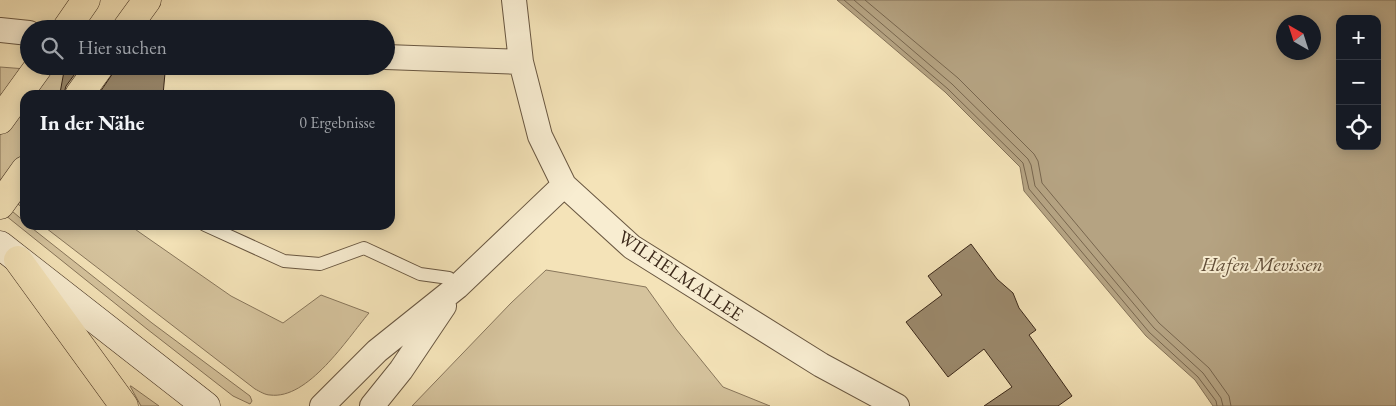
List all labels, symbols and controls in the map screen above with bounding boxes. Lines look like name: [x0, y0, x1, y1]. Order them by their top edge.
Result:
north arrow: [1276, 15, 1321, 60]
map controls: [1336, 15, 1381, 150]
button: +: [1336, 15, 1381, 60]
search box: [20, 20, 395, 75]
icon: search: [38, 34, 66, 62]
text: Hier suchen: [78, 35, 167, 60]
button: −: [1336, 60, 1381, 105]
button: locate: [1336, 105, 1381, 150]
text: In der Nähe: [40, 109, 145, 136]
text: 0 Ergebnisse: [299, 112, 375, 133]
street label: WILHELMALLEE: [613, 224, 748, 327]
water label: Hafen Mevissen: [1200, 251, 1323, 277]

